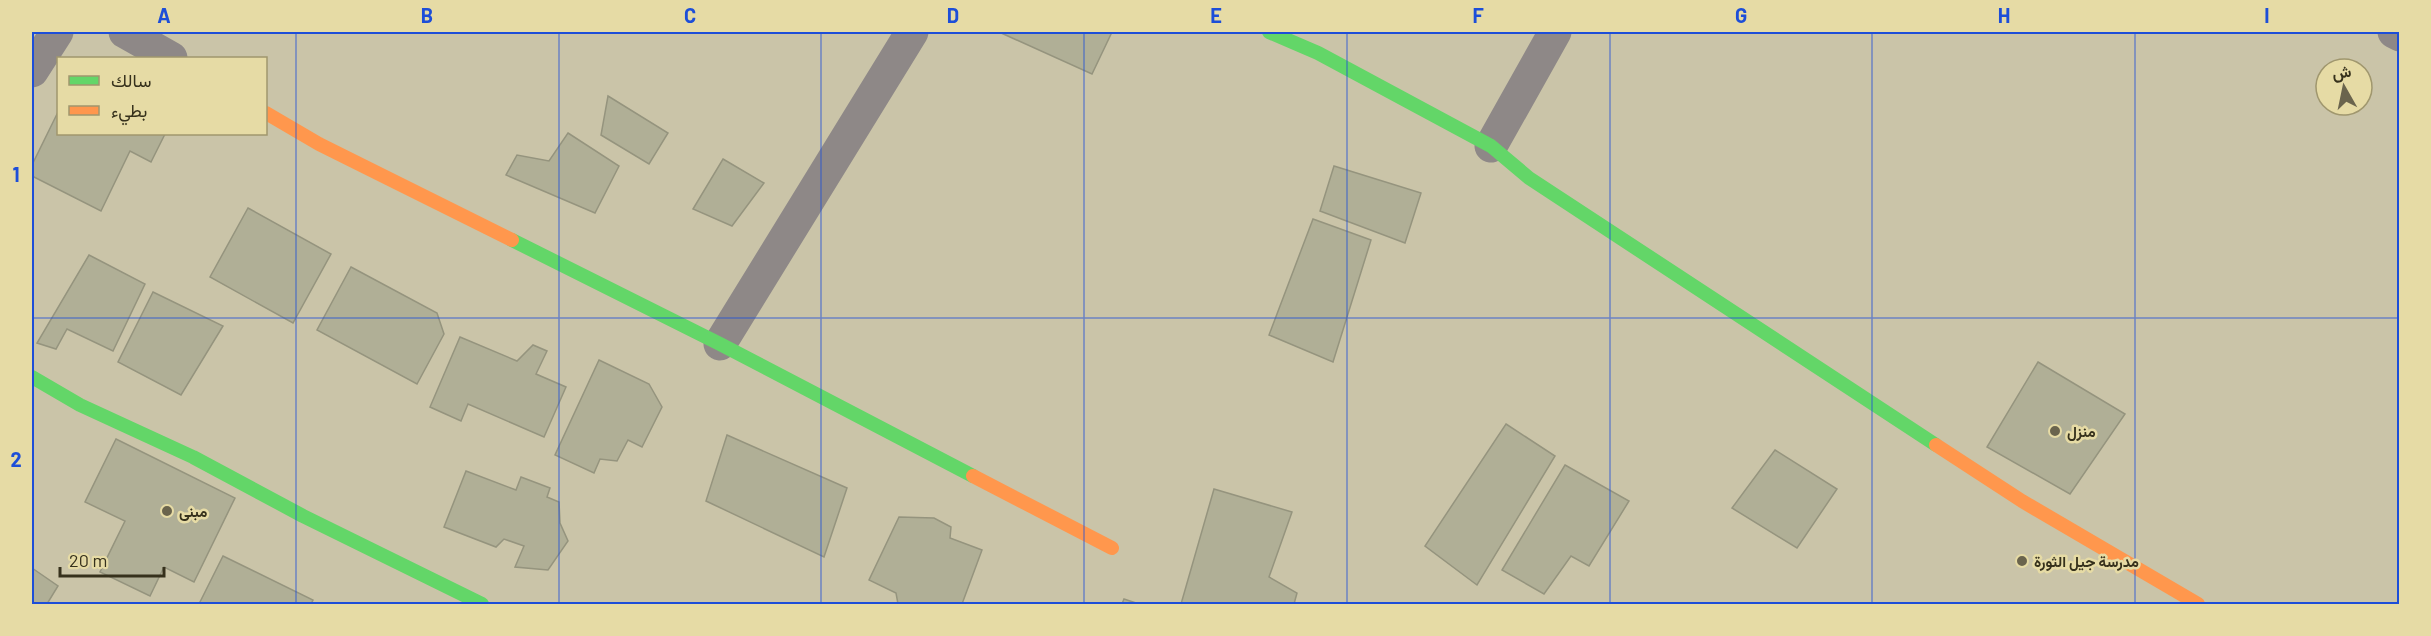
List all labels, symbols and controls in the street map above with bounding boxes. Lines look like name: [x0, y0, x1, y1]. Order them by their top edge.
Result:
text: A: [157, 3, 171, 27]
text: B: [421, 3, 433, 27]
text: C: [684, 3, 696, 27]
text: D: [947, 3, 959, 27]
text: E: [1210, 3, 1222, 27]
text: F: [1472, 3, 1484, 27]
text: G: [1735, 3, 1747, 27]
text: H: [1998, 3, 2010, 27]
text: I: [2264, 3, 2270, 27]
legend: [57, 57, 267, 135]
north arrow: [2314, 57, 2374, 117]
text: ش: [2331, 61, 2353, 84]
text: سالك: [111, 69, 151, 91]
text: بطيء: [111, 99, 147, 126]
text: 1: [12, 162, 20, 186]
place label: منزل: [2067, 422, 2096, 441]
marker: منزل: [2048, 424, 2062, 438]
text: 2: [10, 447, 22, 471]
place label: مبنى: [179, 502, 207, 521]
marker: مبنى: [160, 504, 174, 518]
scale bar: [60, 540, 164, 578]
text: 20 m: [69, 549, 107, 571]
place label: مدرسة جيل الثورة: [2034, 552, 2139, 571]
marker: مدرسة جيل الثورة: [2015, 554, 2029, 568]

